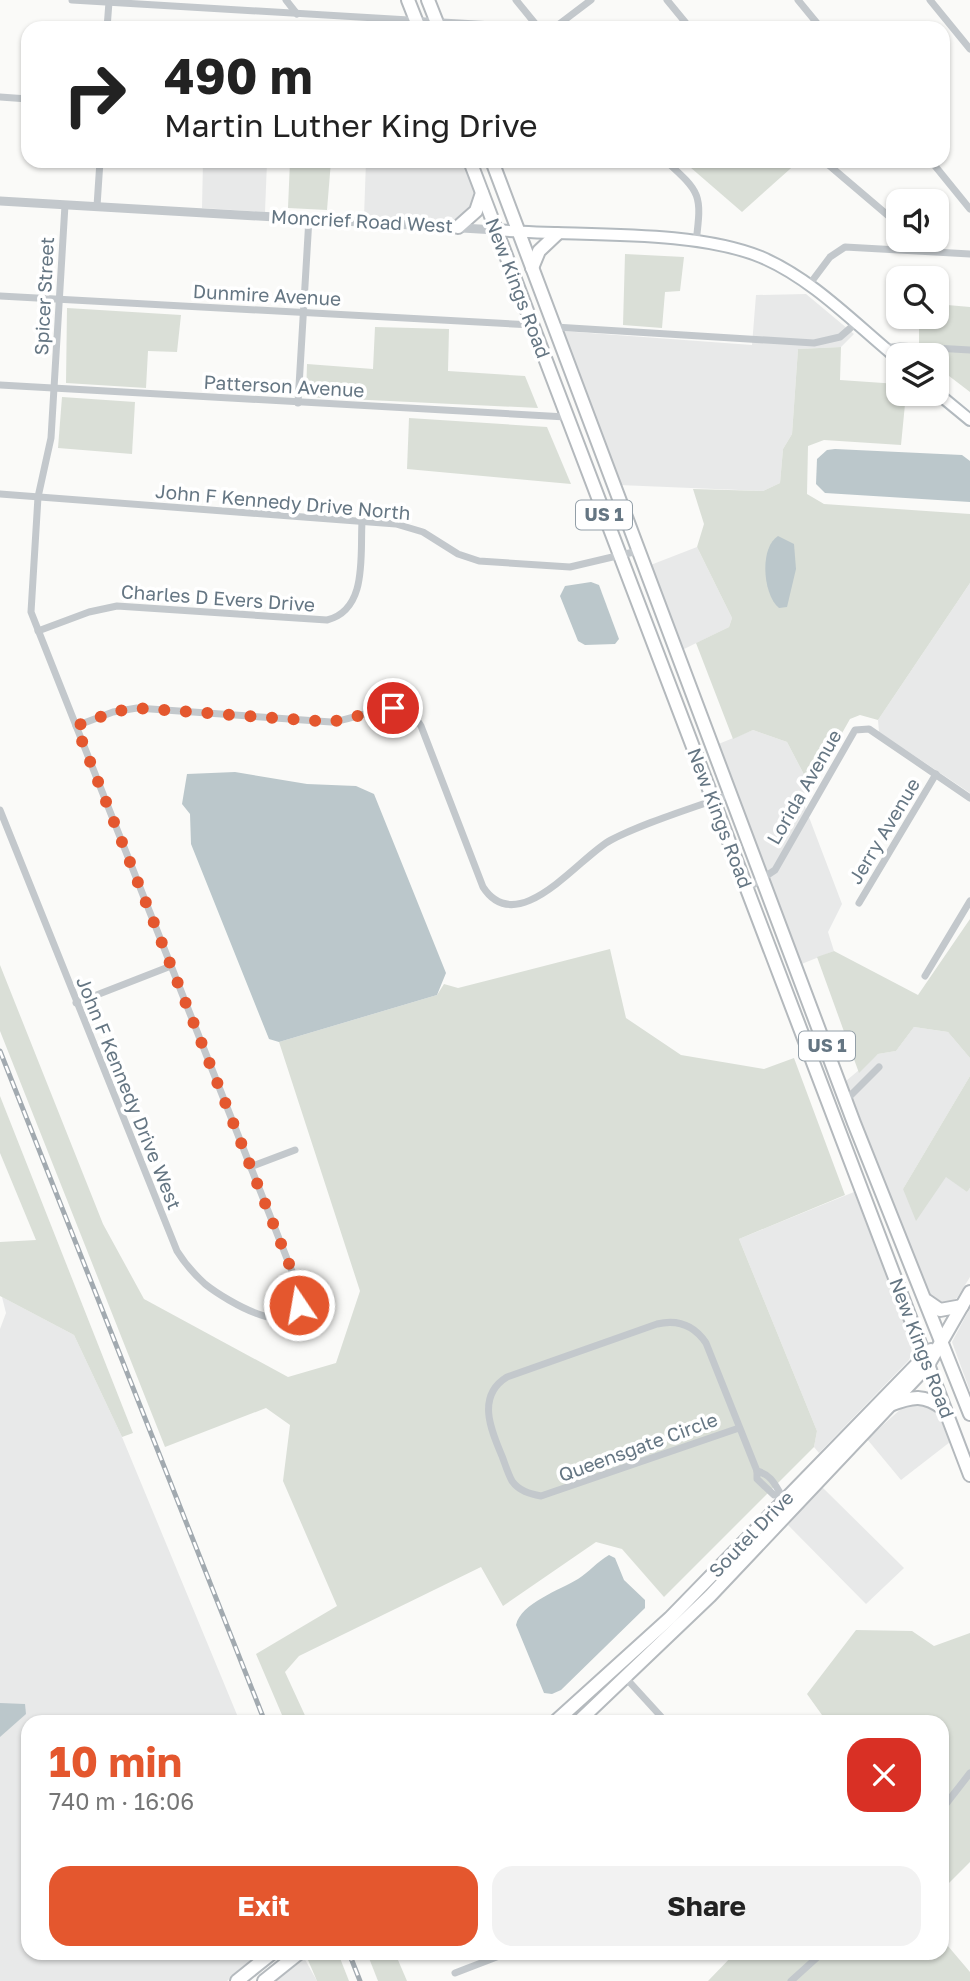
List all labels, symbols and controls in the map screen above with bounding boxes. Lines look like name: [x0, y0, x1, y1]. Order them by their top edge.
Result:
text: 490 m: [164, 46, 313, 105]
icon: right: [49, 49, 140, 140]
text: Martin Luther King Drive: [164, 106, 538, 144]
map controls: [886, 189, 949, 406]
button: sound: [886, 189, 949, 252]
street label: Moncrief Road West: [270, 204, 454, 237]
street label: New Kings Road: [481, 214, 556, 361]
street label: Spicer Street: [29, 236, 58, 356]
button: search: [886, 266, 949, 329]
street label: Dunmire Avenue: [192, 279, 342, 310]
button: layers: [886, 343, 949, 406]
street label: Patterson Avenue: [203, 370, 365, 401]
street label: John F Kennedy Drive North: [154, 479, 412, 524]
road number: US 1: [576, 500, 632, 530]
street label: Charles D Evers Drive: [120, 579, 316, 616]
pin: [363, 678, 423, 738]
icon: arrive: [374, 689, 412, 727]
street label: Lorida Avenue: [761, 725, 846, 848]
street label: New Kings Road: [683, 744, 758, 891]
street label: Jerry Avenue: [843, 774, 924, 888]
street label: John F Kennedy Drive West: [72, 973, 187, 1213]
road number: US 1: [799, 1031, 855, 1060]
position arrow: [262, 1268, 336, 1342]
street label: New Kings Road: [885, 1274, 960, 1421]
street label: Queensgate Circle: [555, 1407, 720, 1486]
street label: Soutel Drive: [704, 1486, 798, 1582]
text: 10 min: [49, 1736, 182, 1786]
button: close: [847, 1738, 921, 1812]
text: 740 m · 16:06: [49, 1787, 194, 1815]
button: Exit: [49, 1866, 478, 1946]
button: Share: [492, 1866, 921, 1946]

